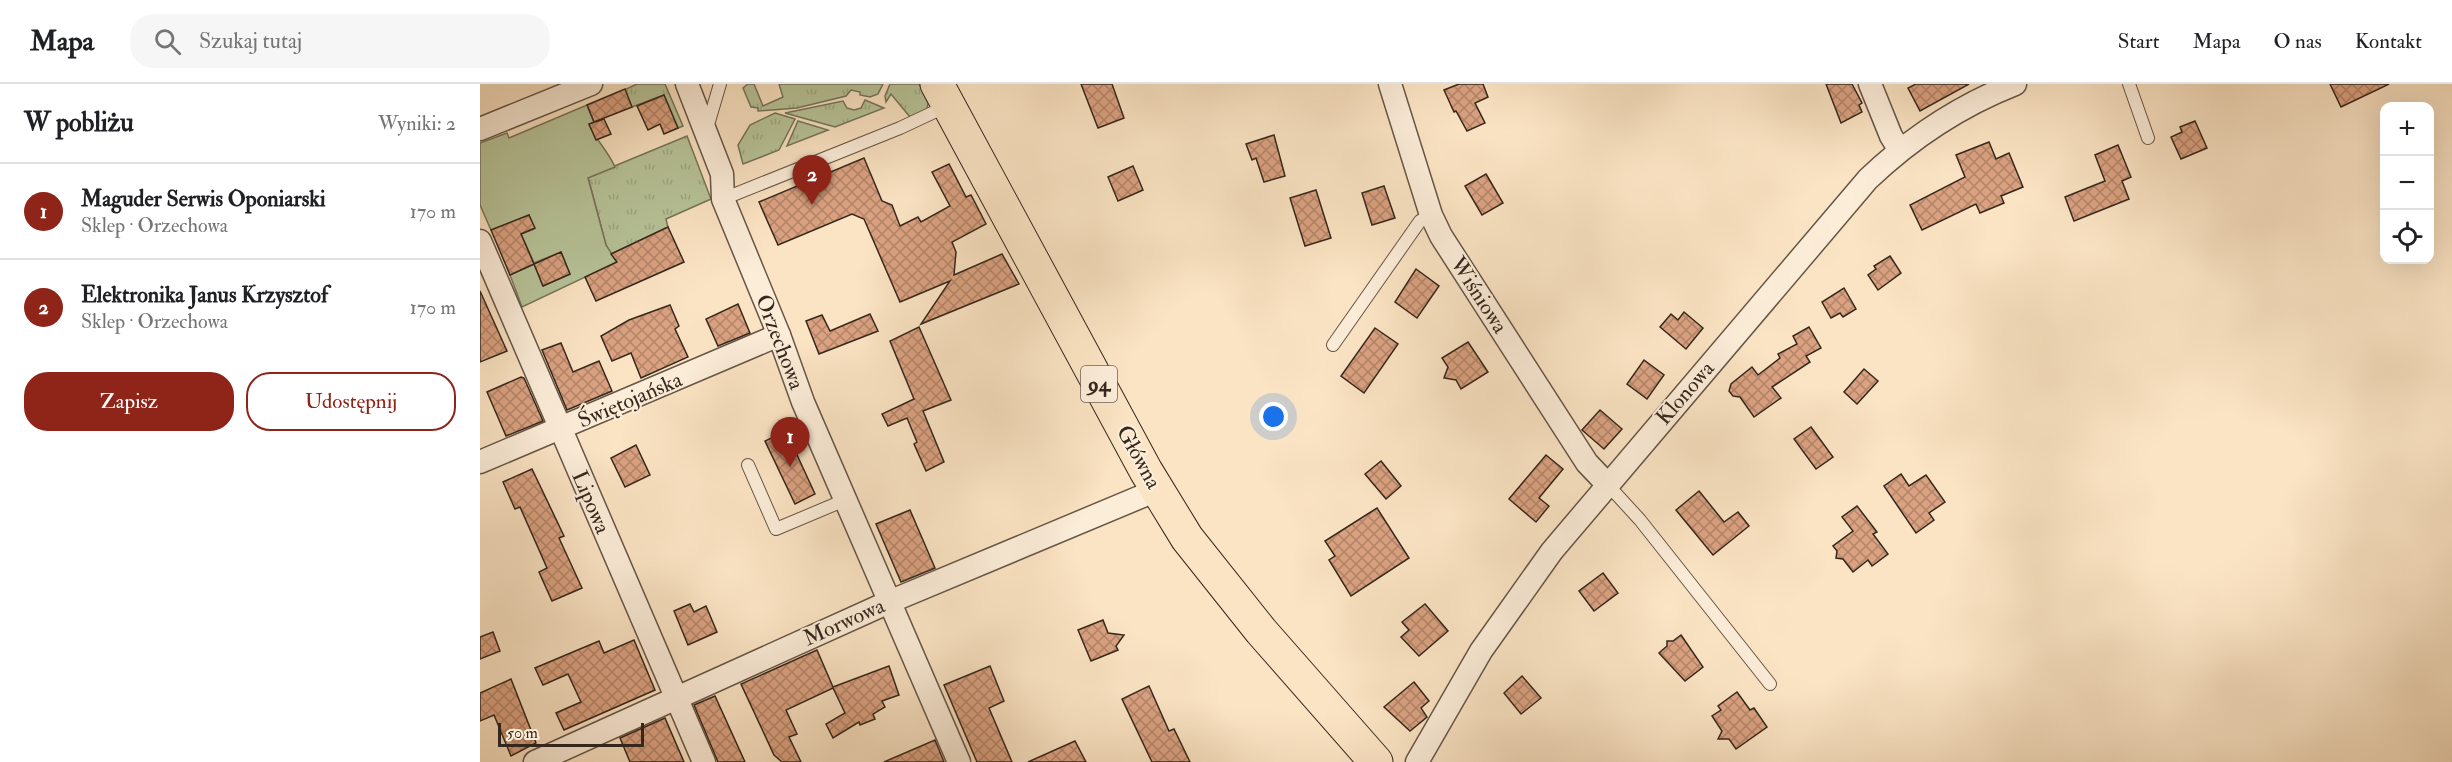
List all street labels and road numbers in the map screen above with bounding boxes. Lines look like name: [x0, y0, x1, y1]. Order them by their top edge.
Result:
street label: Wiśniowa: [1443, 251, 1515, 339]
street label: Orzechowa: [749, 291, 811, 394]
street label: Klonowa: [1650, 355, 1721, 431]
street label: Świętojańska: [574, 365, 687, 434]
road number: 94: [1081, 366, 1117, 402]
street label: Główna: [1110, 420, 1168, 495]
street label: Lipowa: [564, 466, 617, 539]
street label: Morwowa: [799, 591, 890, 652]

